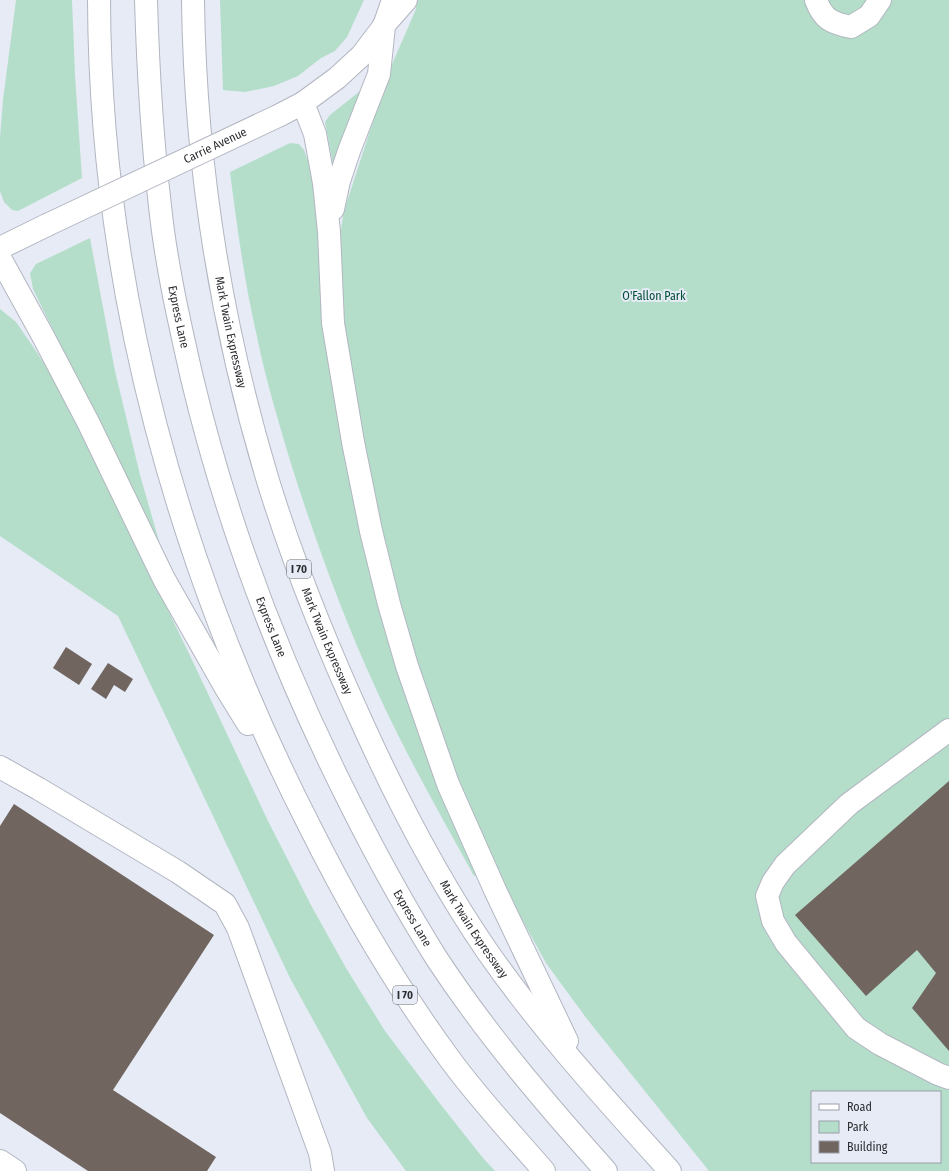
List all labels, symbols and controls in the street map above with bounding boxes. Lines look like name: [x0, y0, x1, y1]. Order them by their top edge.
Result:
street label: Carrie Avenue: [181, 125, 249, 166]
street label: Mark Twain Expressway: [212, 275, 250, 390]
street label: Express Lane: [165, 284, 192, 349]
park label: O'Fallon Park: [622, 289, 686, 303]
road number: I 70: [287, 560, 311, 578]
street label: Mark Twain Expressway: [299, 586, 356, 697]
street label: Express Lane: [253, 595, 289, 659]
street label: Mark Twain Expressway: [437, 878, 511, 981]
street label: Express Lane: [390, 887, 435, 949]
road number: I 70: [393, 986, 417, 1004]
legend: [811, 1091, 941, 1163]
text: Road: [847, 1100, 872, 1114]
text: Park: [847, 1120, 869, 1134]
text: Building: [847, 1140, 888, 1154]

